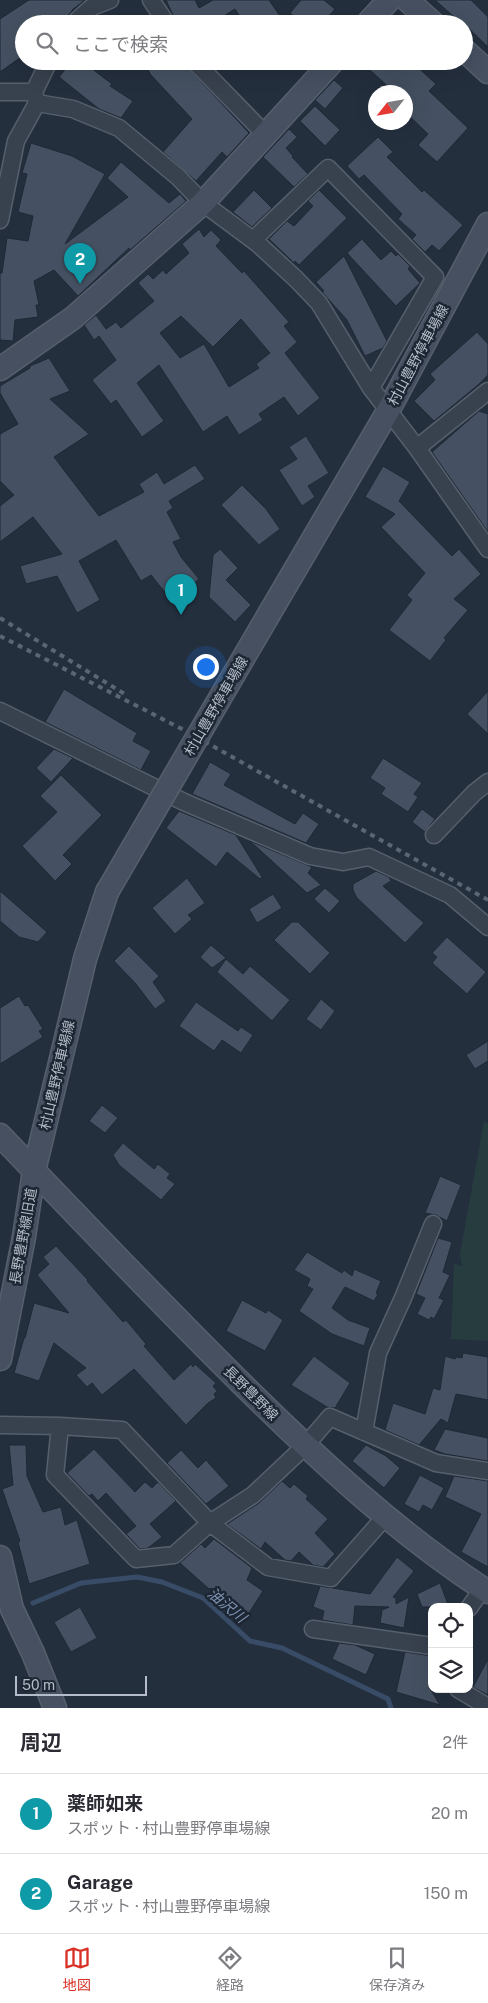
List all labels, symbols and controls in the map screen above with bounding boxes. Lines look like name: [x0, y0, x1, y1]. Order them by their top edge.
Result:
search box: [15, 15, 473, 70]
icon: search: [33, 29, 61, 57]
text: ここで検索: [73, 33, 168, 55]
north arrow: [368, 85, 413, 130]
pin: 2: [64, 243, 96, 284]
street label: 村山豊野停車場線: [385, 302, 451, 408]
pin: 1: [165, 574, 197, 615]
street label: 村山豊野停車場線: [181, 654, 251, 758]
your location: [193, 654, 219, 680]
street label: 村山豊野停車場線: [37, 1019, 77, 1131]
street label: 長野豊野線旧道: [7, 1186, 39, 1286]
street label: 長野豊野線: [221, 1363, 281, 1423]
water label: 油沢川: [204, 1584, 251, 1627]
map controls: [428, 1603, 473, 1693]
button: locate: [428, 1603, 473, 1648]
button: layers: [428, 1648, 473, 1693]
scale bar: [15, 1673, 148, 1696]
text: 50 m: [22, 1677, 55, 1693]
text: 周辺: [20, 1730, 62, 1755]
text: 2件: [442, 1733, 468, 1752]
text: 薬師如来: [67, 1792, 143, 1814]
text: 1: [33, 1804, 39, 1823]
text: 20 m: [431, 1804, 468, 1823]
text: スポット · 村山豊野停車場線: [67, 1819, 270, 1838]
text: Garage: [67, 1871, 133, 1893]
text: 2: [31, 1884, 41, 1903]
text: 150 m: [424, 1884, 468, 1903]
text: スポット · 村山豊野停車場線: [67, 1897, 270, 1916]
tab: 地図: [63, 1944, 91, 1994]
tab: 経路: [216, 1944, 244, 1994]
tab: 保存済み: [369, 1944, 425, 1994]

